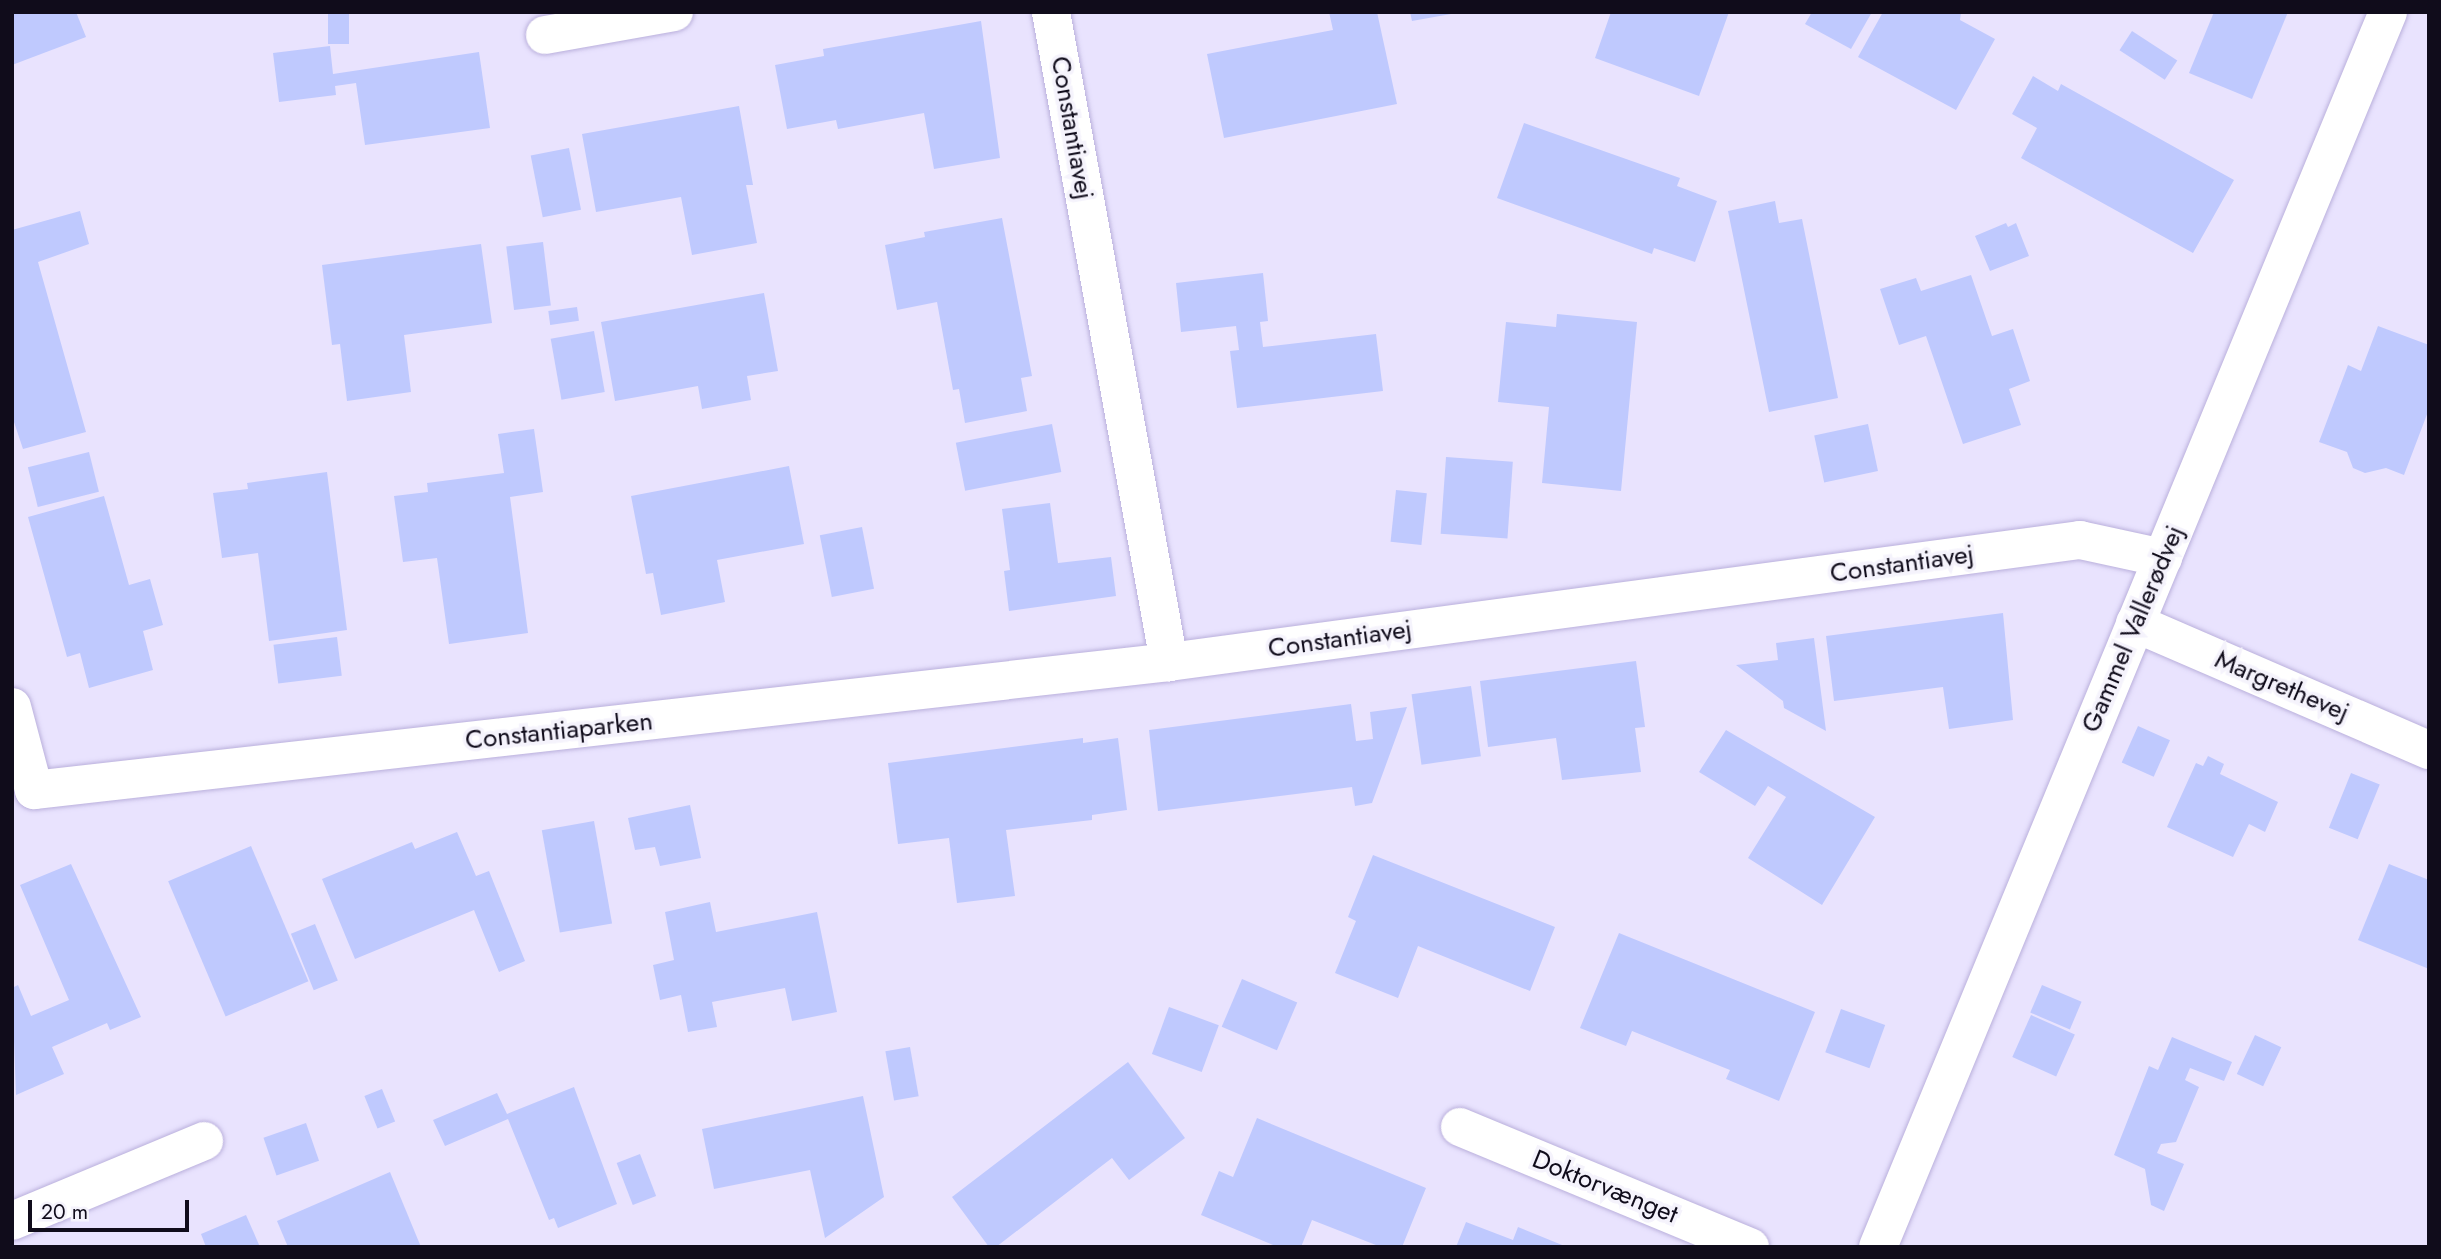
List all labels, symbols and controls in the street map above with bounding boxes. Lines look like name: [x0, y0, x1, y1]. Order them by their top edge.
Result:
street label: Constantiavej: [1044, 54, 1100, 202]
street label: Gammel Vallerødvej: [2075, 521, 2191, 737]
street label: Constantiavej: [1828, 538, 1976, 590]
street label: Constantiavej: [1266, 613, 1414, 665]
street label: Margrethevej: [2210, 644, 2354, 728]
street label: Constantiaparken: [464, 706, 654, 756]
street label: Doktorvænget: [1528, 1144, 1682, 1230]
scale bar: [32, 1186, 192, 1230]
text: 20 m: [41, 1197, 88, 1227]

